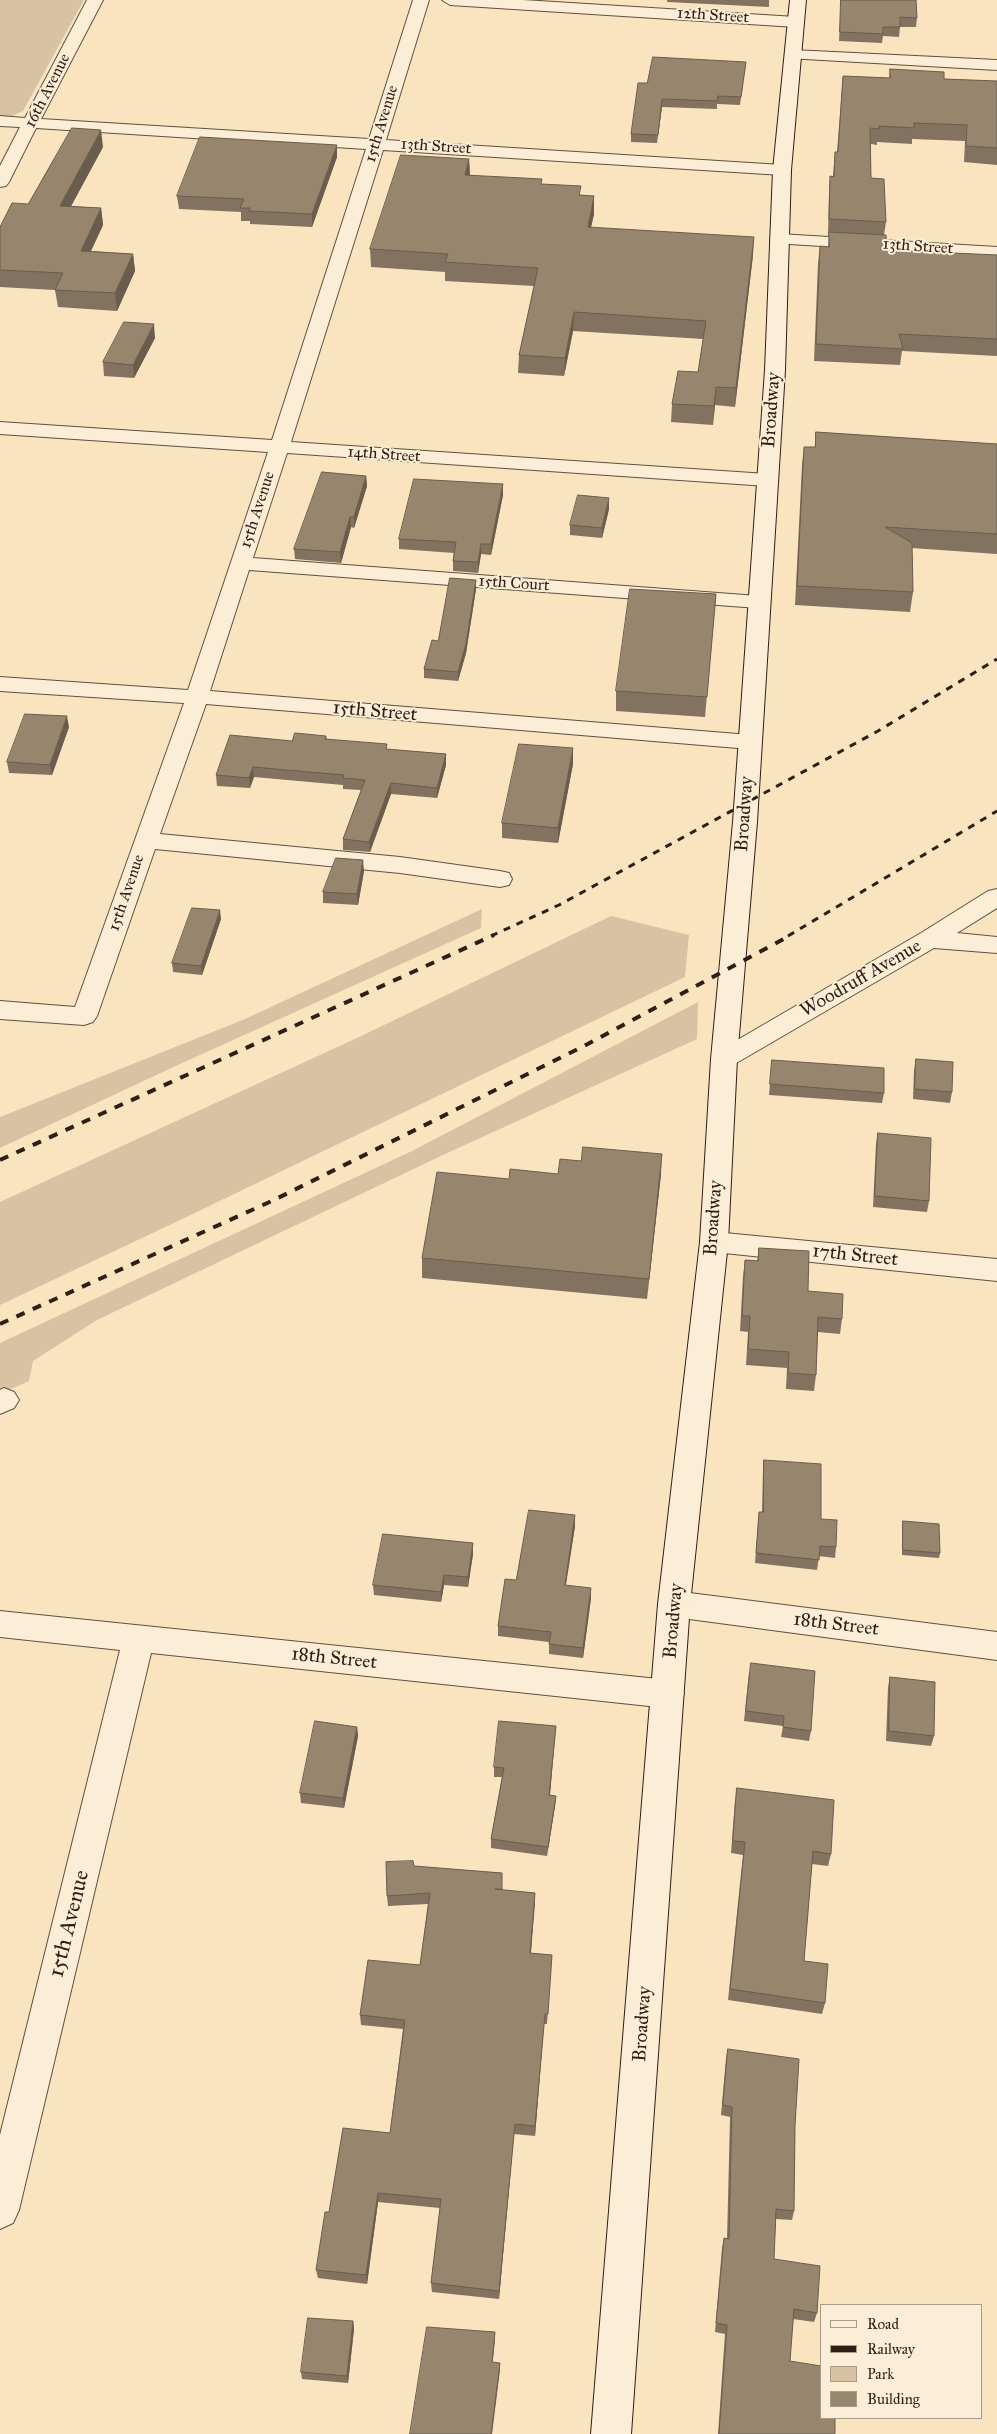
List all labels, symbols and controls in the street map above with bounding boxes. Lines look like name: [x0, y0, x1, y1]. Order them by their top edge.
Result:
street label: 12th Street: [676, 4, 750, 28]
street label: 16th Avenue: [21, 51, 75, 131]
street label: 15th Avenue: [361, 83, 403, 165]
street label: 13th Street: [400, 135, 472, 159]
street label: 13th Street: [882, 235, 954, 259]
street label: Broadway: [758, 371, 786, 449]
street label: 14th Street: [347, 443, 421, 467]
street label: 15th Avenue: [237, 469, 279, 551]
street label: 15th Court: [478, 572, 550, 596]
street label: 15th Street: [332, 697, 418, 727]
street label: Broadway: [731, 775, 759, 853]
street label: 15th Avenue: [105, 852, 149, 934]
street label: Woodruff Avenue: [796, 935, 926, 1023]
street label: Broadway: [700, 1179, 728, 1257]
street label: 17th Street: [811, 1240, 899, 1272]
street label: Broadway: [659, 1582, 689, 1660]
street label: 18th Street: [792, 1608, 880, 1642]
street label: 18th Street: [290, 1643, 378, 1675]
street label: 15th Avenue: [44, 1868, 96, 1980]
street label: Broadway: [629, 1985, 657, 2063]
legend: [820, 2304, 982, 2419]
text: Road: [867, 2315, 899, 2333]
text: Railway: [867, 2340, 915, 2358]
text: Park: [867, 2365, 894, 2383]
text: Building: [867, 2390, 920, 2408]

